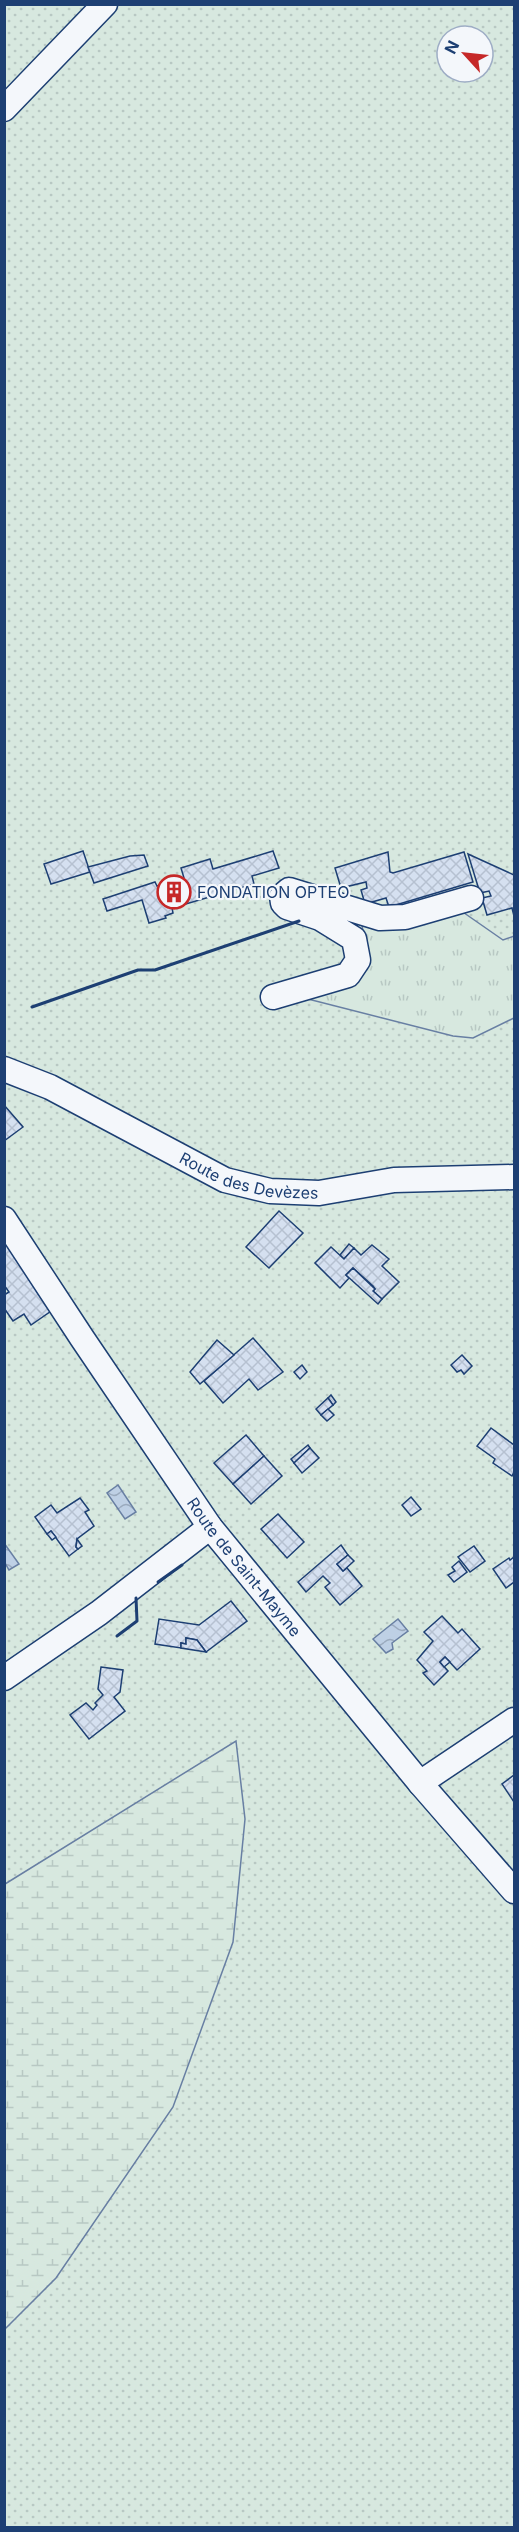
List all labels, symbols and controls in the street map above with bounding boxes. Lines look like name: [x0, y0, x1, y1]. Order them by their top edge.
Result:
north arrow: [435, 24, 495, 84]
text: N: [440, 37, 463, 57]
building icon: FONDATION OPTEO: [156, 874, 192, 910]
place label: FONDATION OPTEO: [197, 882, 349, 902]
street label: Route des Devèzes: [176, 1148, 319, 1203]
street label: Route de Saint-Mayme: [183, 1494, 306, 1640]

